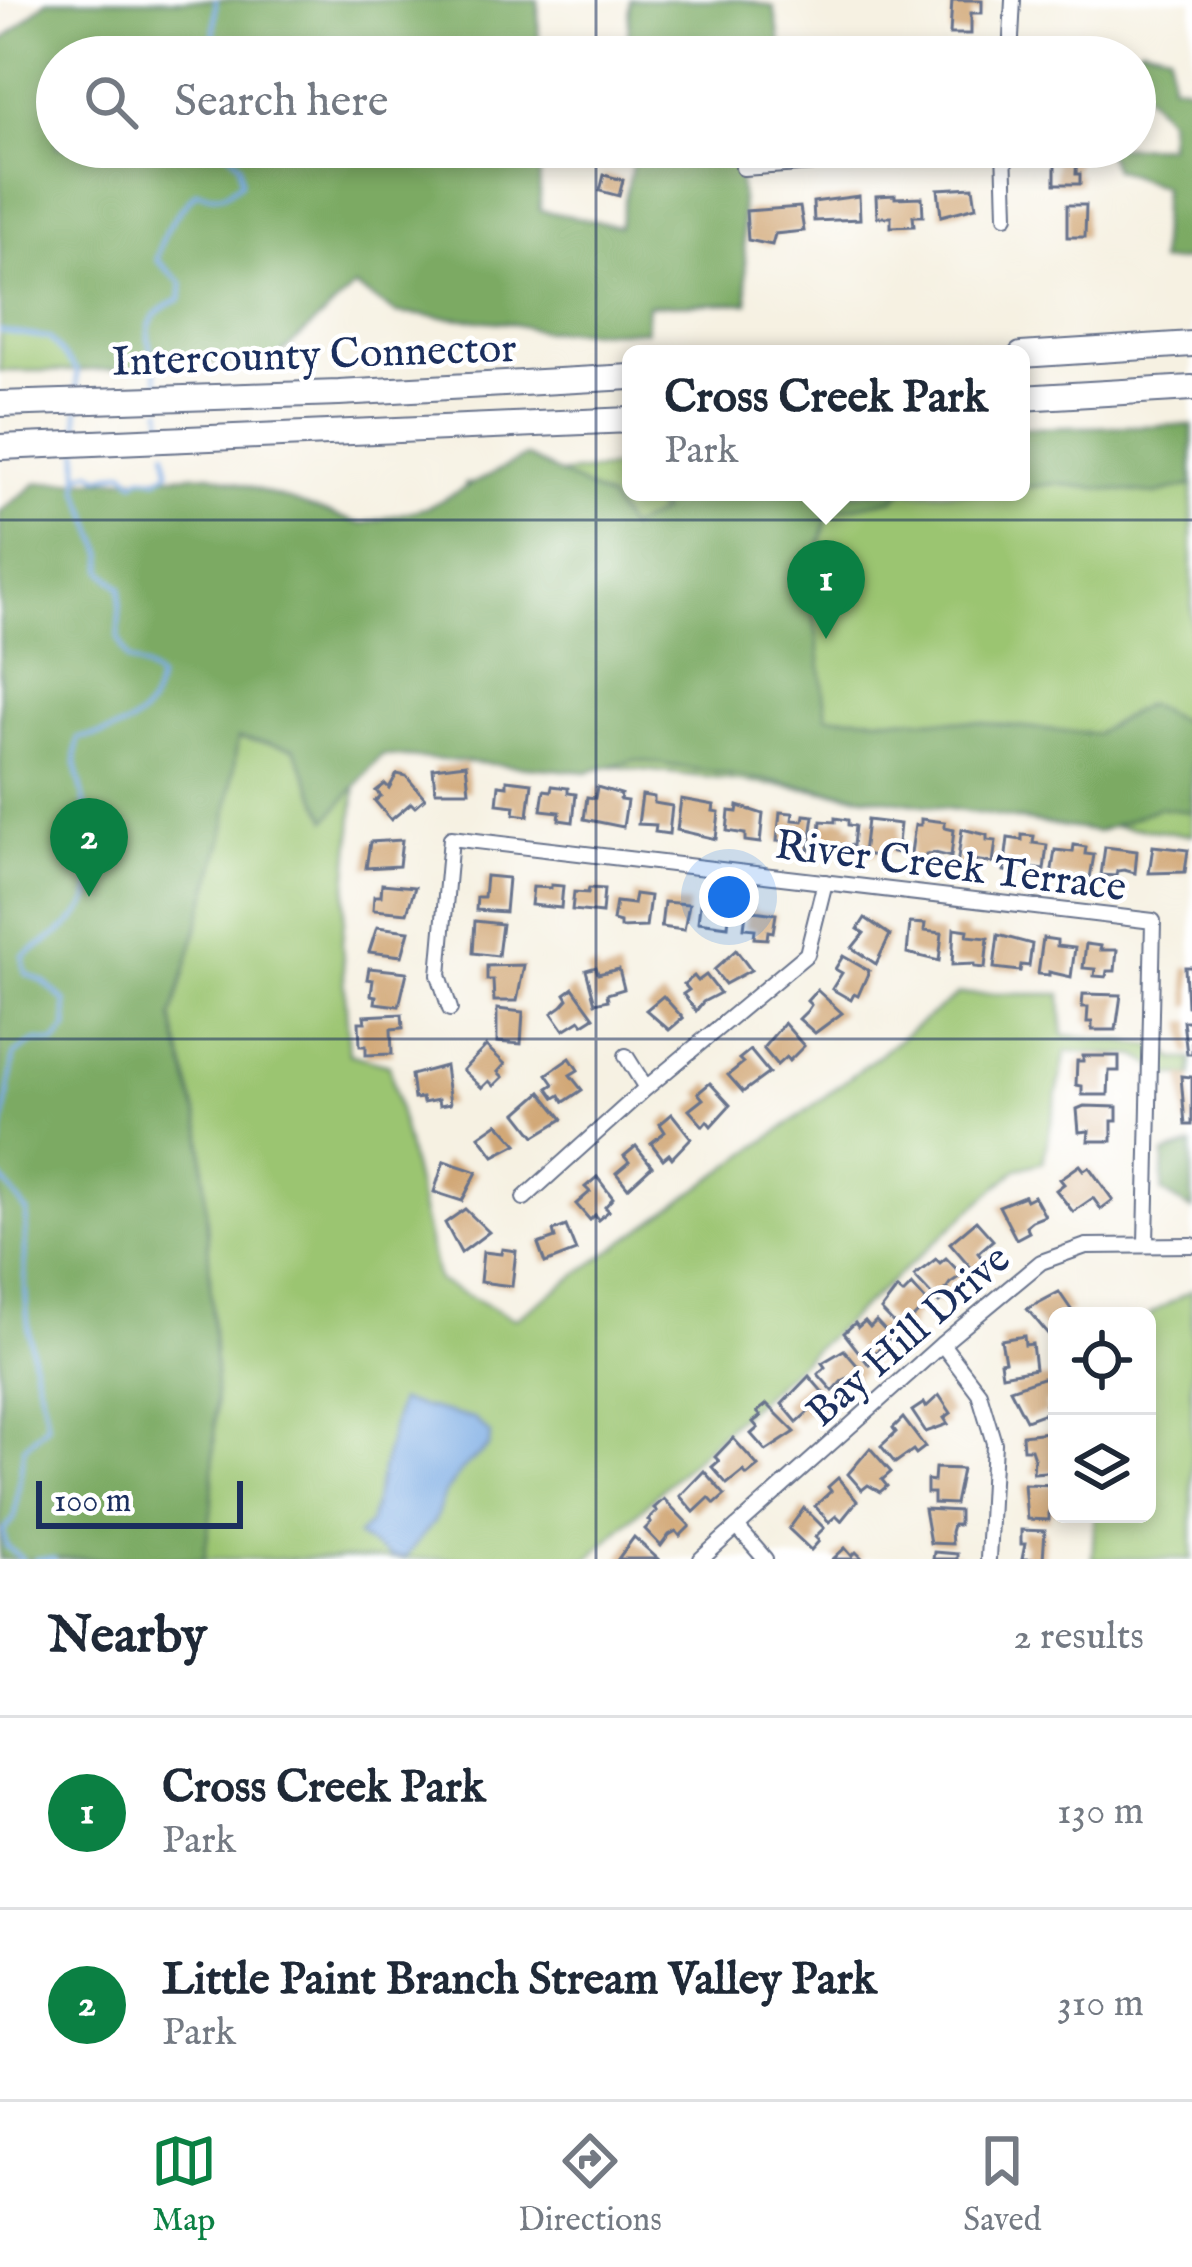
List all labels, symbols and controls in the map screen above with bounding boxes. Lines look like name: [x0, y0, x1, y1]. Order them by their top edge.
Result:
search box: [36, 36, 1156, 168]
icon: search: [78, 69, 144, 135]
text: Search here: [174, 74, 388, 131]
street label: Intercounty Connector: [111, 323, 517, 390]
popup: [622, 345, 1030, 501]
text: Cross Creek Park: [664, 370, 988, 427]
text: Park: [664, 427, 738, 476]
pin: 1: [787, 540, 865, 639]
pin: 2: [50, 798, 128, 897]
street label: River Creek Terrace: [772, 820, 1129, 915]
your location: [699, 867, 759, 927]
street label: Bay Hill Drive: [797, 1234, 1022, 1440]
map controls: [1048, 1307, 1156, 1523]
button: locate: [1048, 1307, 1156, 1415]
button: layers: [1048, 1415, 1156, 1523]
scale bar: [36, 1475, 243, 1528]
text: 100 m: [54, 1481, 131, 1523]
text: Nearby: [48, 1605, 207, 1670]
text: 2 results: [1013, 1613, 1144, 1662]
text: Cross Creek Park: [162, 1760, 486, 1817]
text: 1: [80, 1788, 94, 1837]
text: 130 m: [1057, 1788, 1144, 1837]
text: Park: [162, 1817, 236, 1866]
text: Little Paint Branch Stream Valley Park: [162, 1952, 877, 2009]
text: 2: [78, 1980, 96, 2029]
text: 310 m: [1057, 1980, 1144, 2029]
text: Park: [162, 2009, 236, 2058]
tab: Map: [151, 2128, 217, 2242]
tab: Directions: [518, 2128, 662, 2242]
tab: Saved: [963, 2128, 1041, 2242]

